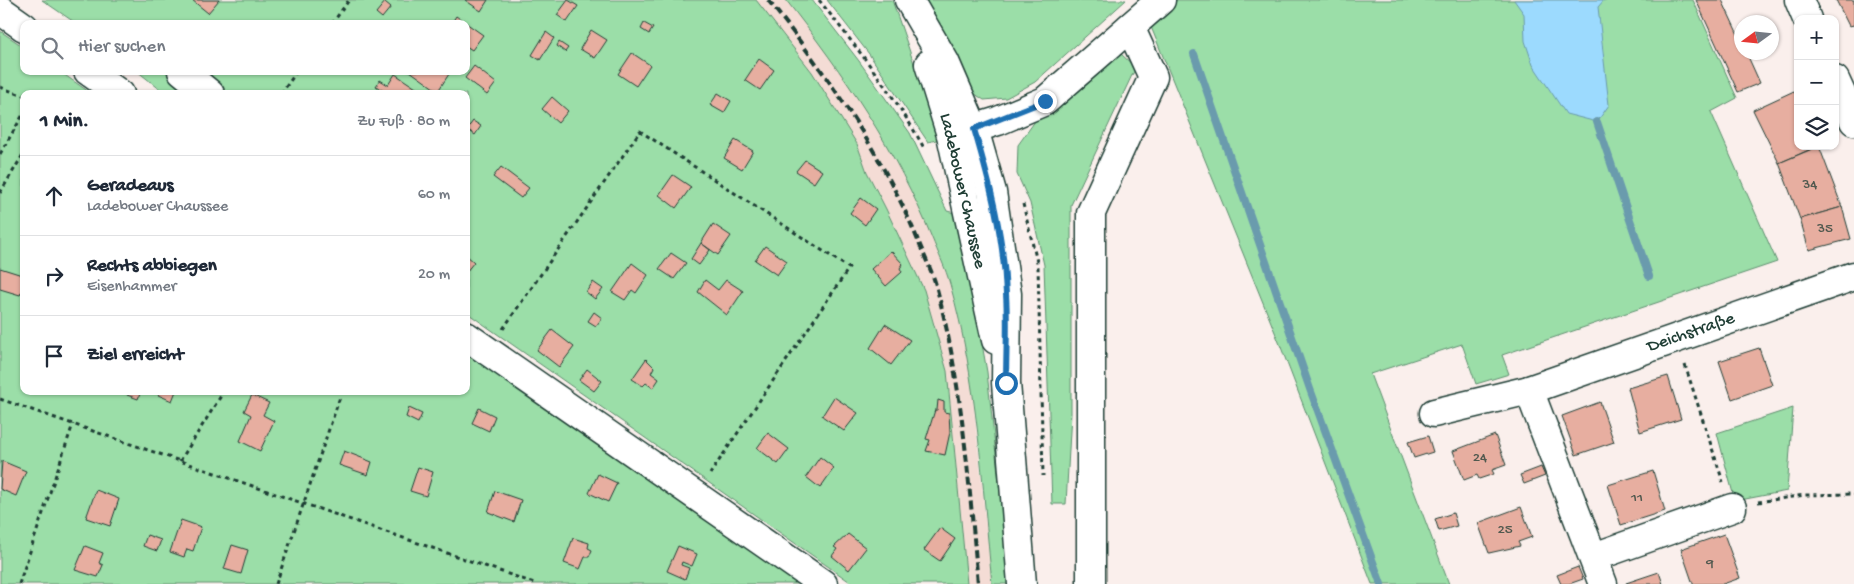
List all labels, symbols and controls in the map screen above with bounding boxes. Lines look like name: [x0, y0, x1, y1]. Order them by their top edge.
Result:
north arrow: [1734, 15, 1779, 60]
map controls: [1794, 15, 1839, 150]
button: +: [1794, 15, 1839, 60]
search box: [20, 20, 470, 75]
icon: search: [38, 34, 66, 62]
text: Hier suchen: [78, 36, 165, 59]
button: −: [1794, 60, 1839, 105]
route end: [1034, 90, 1057, 113]
button: layers: [1794, 105, 1839, 150]
text: 1 Min.: [40, 110, 89, 135]
street label: Ladebower Chaussee: [934, 111, 990, 271]
text: Zu Fuß · 80 m: [357, 113, 450, 132]
text: Geradeaus: [87, 175, 173, 198]
house number: 34: [1802, 176, 1817, 194]
icon: ahead: [40, 182, 68, 210]
text: 60 m: [418, 186, 450, 205]
text: Ladebower Chaussee: [87, 198, 228, 217]
house number: 35: [1816, 220, 1833, 238]
text: Rechts abbiegen: [87, 255, 217, 278]
icon: right: [40, 262, 68, 290]
text: 20 m: [418, 266, 450, 285]
text: Eisenhammer: [87, 278, 176, 297]
street label: Deichstraße: [1643, 308, 1738, 358]
icon: arrive: [40, 342, 68, 370]
text: Ziel erreicht: [87, 344, 184, 367]
route start: [995, 372, 1018, 395]
house number: 24: [1473, 449, 1487, 467]
house number: 11: [1630, 489, 1643, 507]
house number: 25: [1497, 521, 1513, 539]
house number: 9: [1705, 555, 1714, 573]

